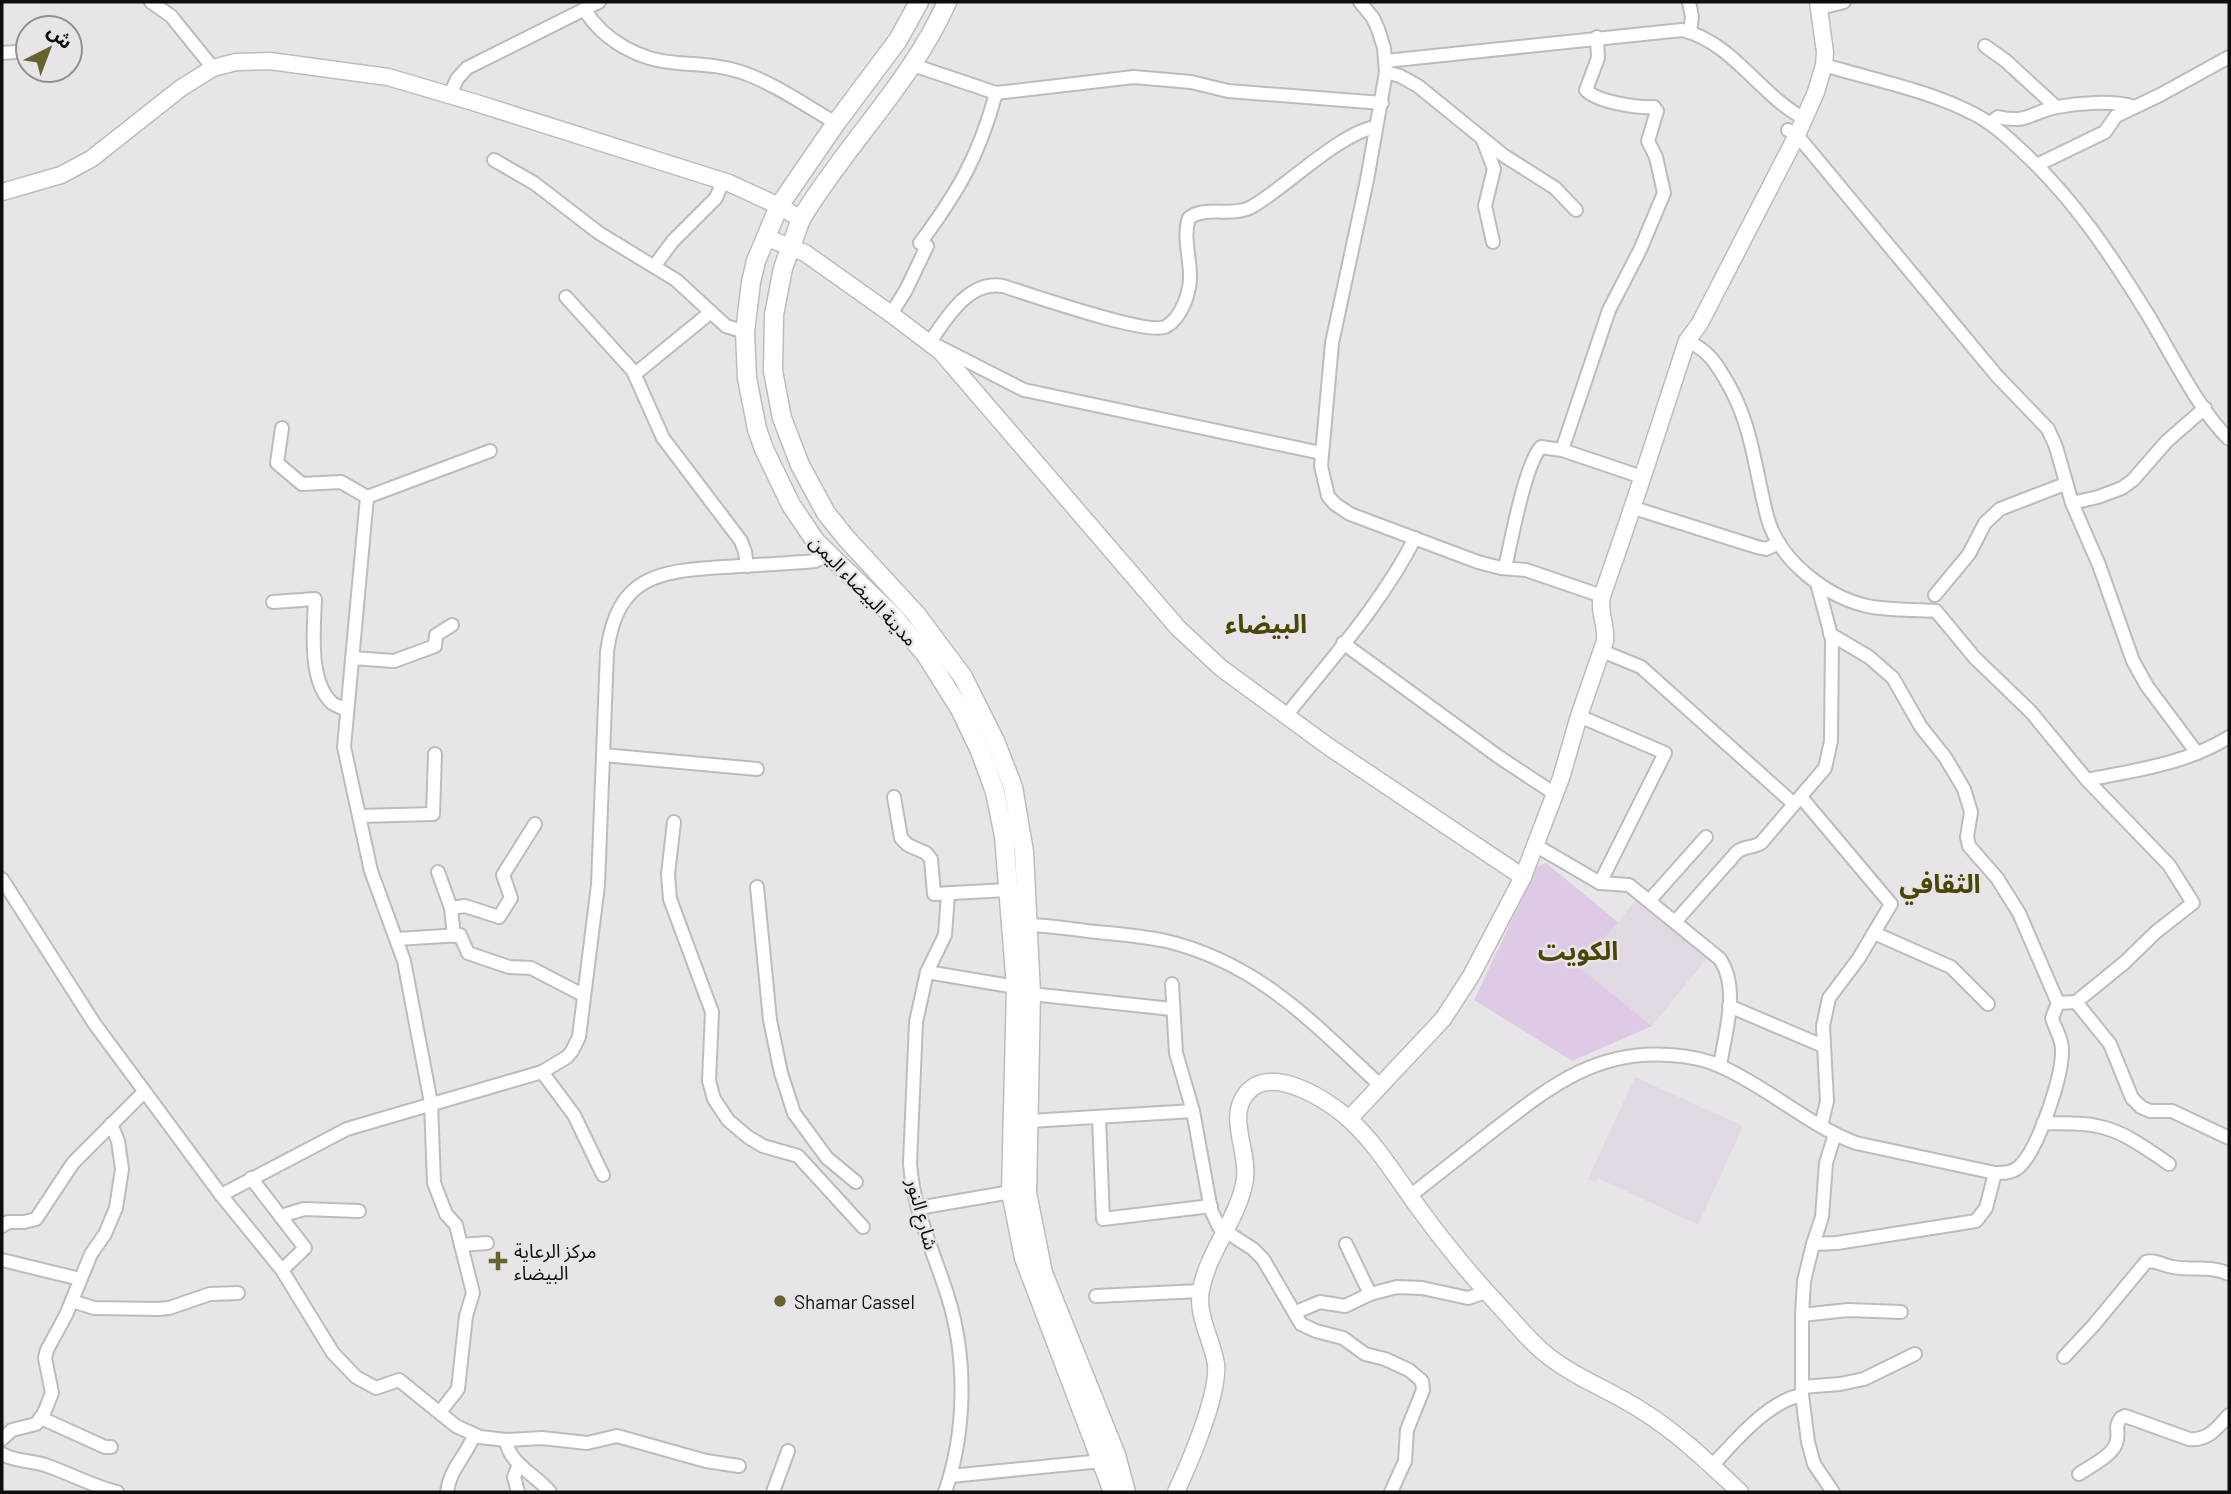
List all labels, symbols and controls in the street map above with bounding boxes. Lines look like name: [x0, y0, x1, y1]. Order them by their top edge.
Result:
north arrow: [14, 14, 84, 84]
text: ش: [43, 19, 78, 53]
street label: مدينة البيضاء اليمن: [805, 530, 923, 651]
district label: البيضاء: [1225, 607, 1307, 639]
district label: الثقافي: [1899, 867, 1981, 905]
district label: الكويت: [1538, 934, 1618, 966]
street label: شارع النور: [899, 1175, 944, 1253]
place label: مركز الرعاية البيضاء: [514, 1239, 596, 1284]
marker: مركز الرعاية البيضاء: [488, 1251, 508, 1271]
place label: Shamar Cassel: [794, 1290, 915, 1313]
marker: Shamar Cassel: [772, 1293, 788, 1309]

